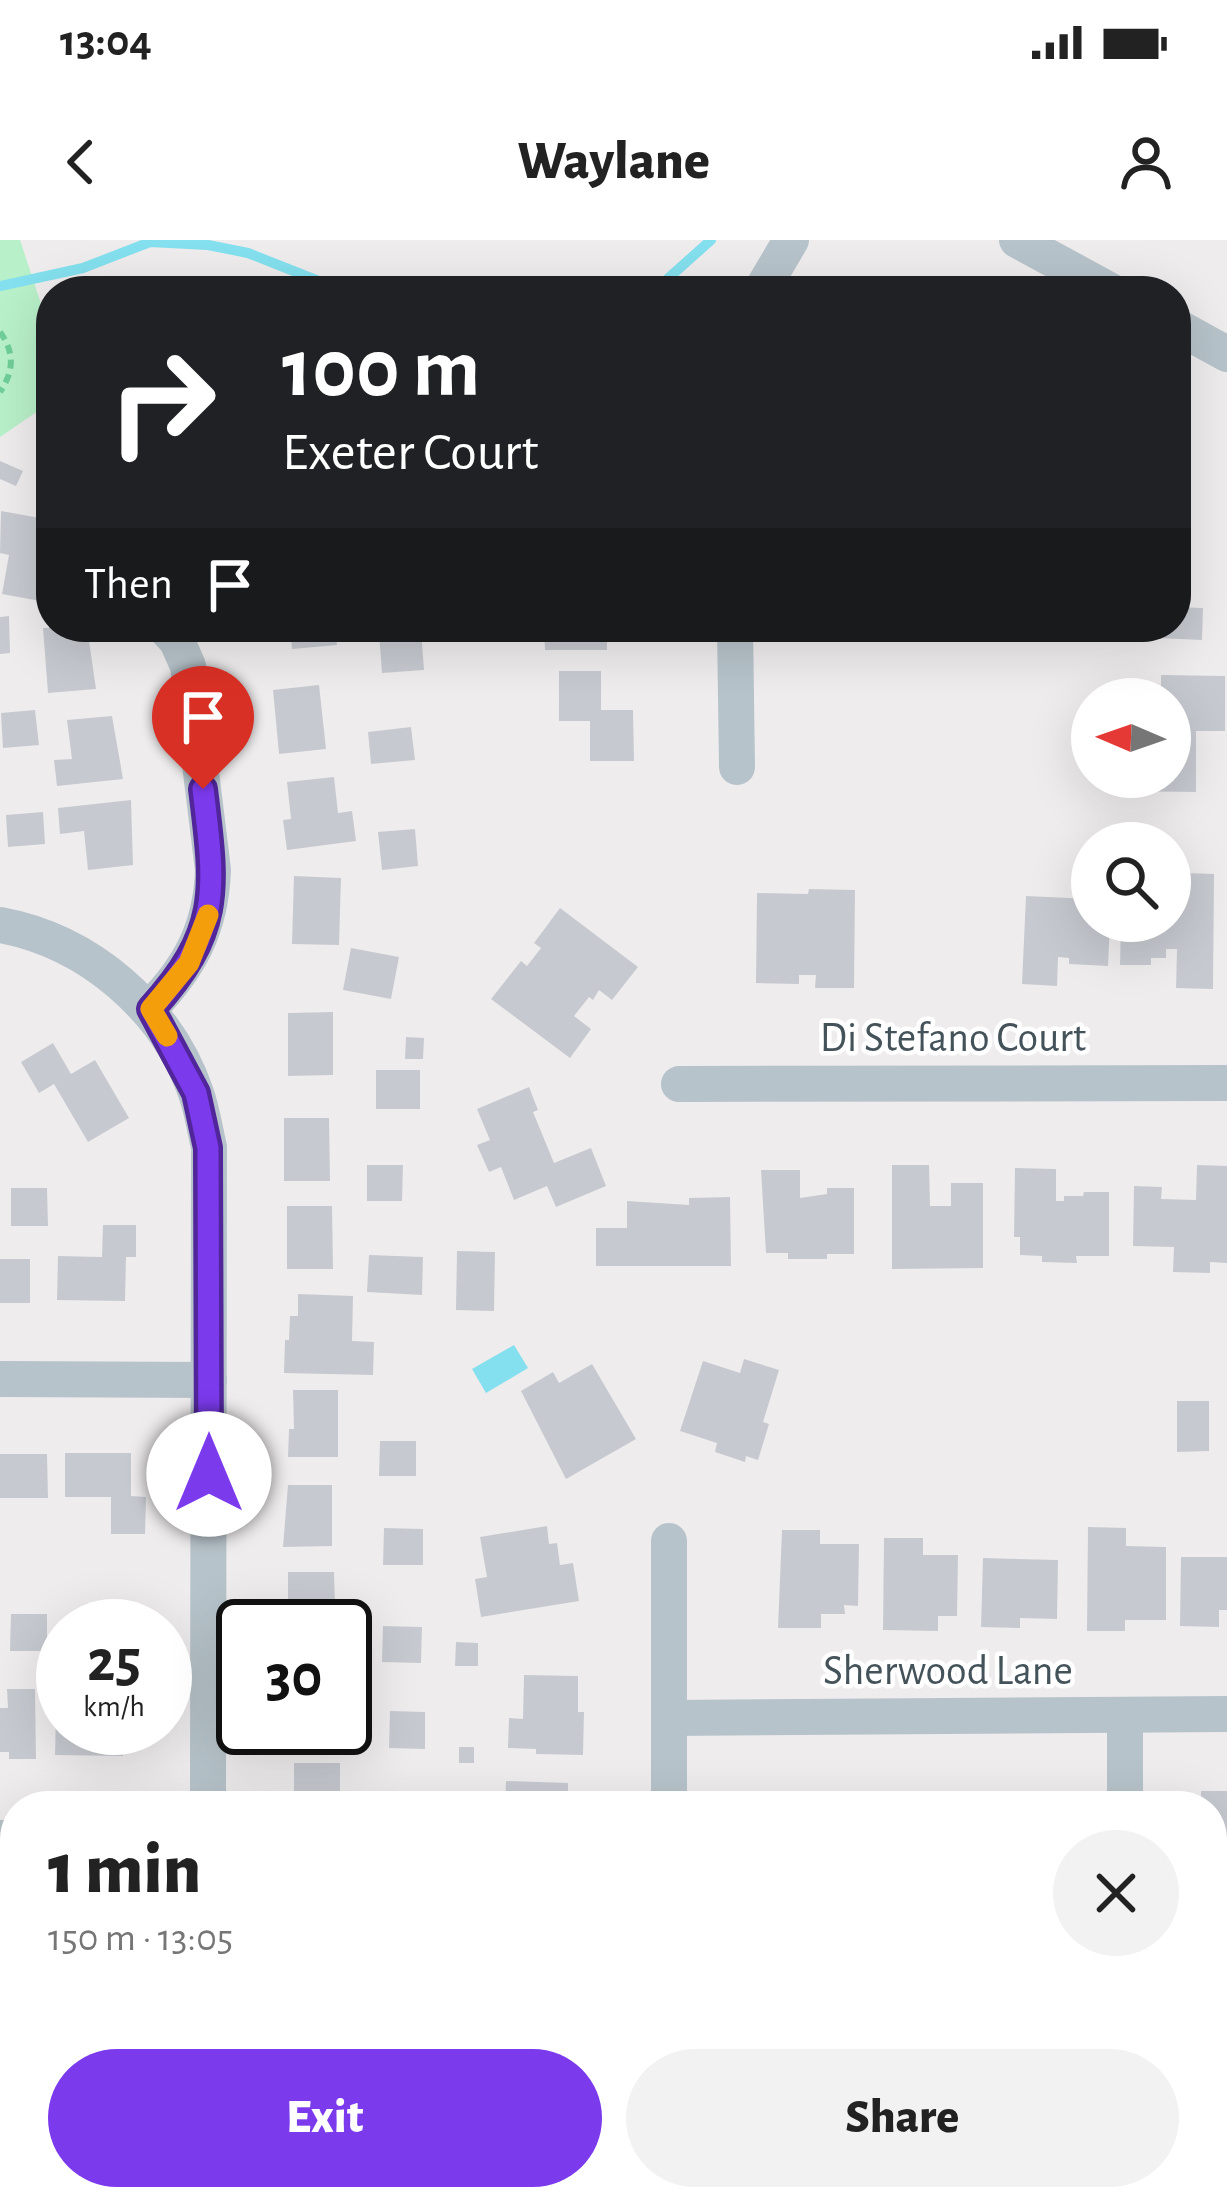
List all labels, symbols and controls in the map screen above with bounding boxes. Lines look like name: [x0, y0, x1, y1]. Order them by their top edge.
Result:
text: 13:04: [60, 19, 152, 64]
icon: back: [48, 129, 114, 195]
icon: person: [1113, 129, 1179, 195]
text: Waylane: [517, 135, 710, 189]
icon: right: [84, 324, 240, 480]
text: 100 m: [282, 328, 480, 412]
text: Exeter Court: [282, 426, 538, 480]
icon: arrive: [197, 552, 263, 618]
text: Then: [84, 562, 173, 607]
pin: [152, 666, 254, 789]
north arrow: [1071, 678, 1191, 798]
map controls: [1071, 678, 1191, 942]
icon: arrive: [170, 684, 236, 750]
button: search: [1071, 822, 1191, 942]
street label: Di Stefano Court: [820, 1017, 1086, 1059]
position arrow: [146, 1411, 272, 1537]
speed limit sign: 30: [216, 1599, 372, 1755]
text: 25: [87, 1632, 141, 1692]
street label: Sherwood Lane: [823, 1650, 1073, 1692]
text: km/h: [83, 1692, 145, 1722]
button: close: [1053, 1830, 1179, 1956]
text: 1 min: [48, 1834, 201, 1906]
text: 150 m · 13:05: [48, 1919, 233, 1958]
button: Exit: [48, 2049, 602, 2187]
button: Share: [626, 2049, 1179, 2187]

